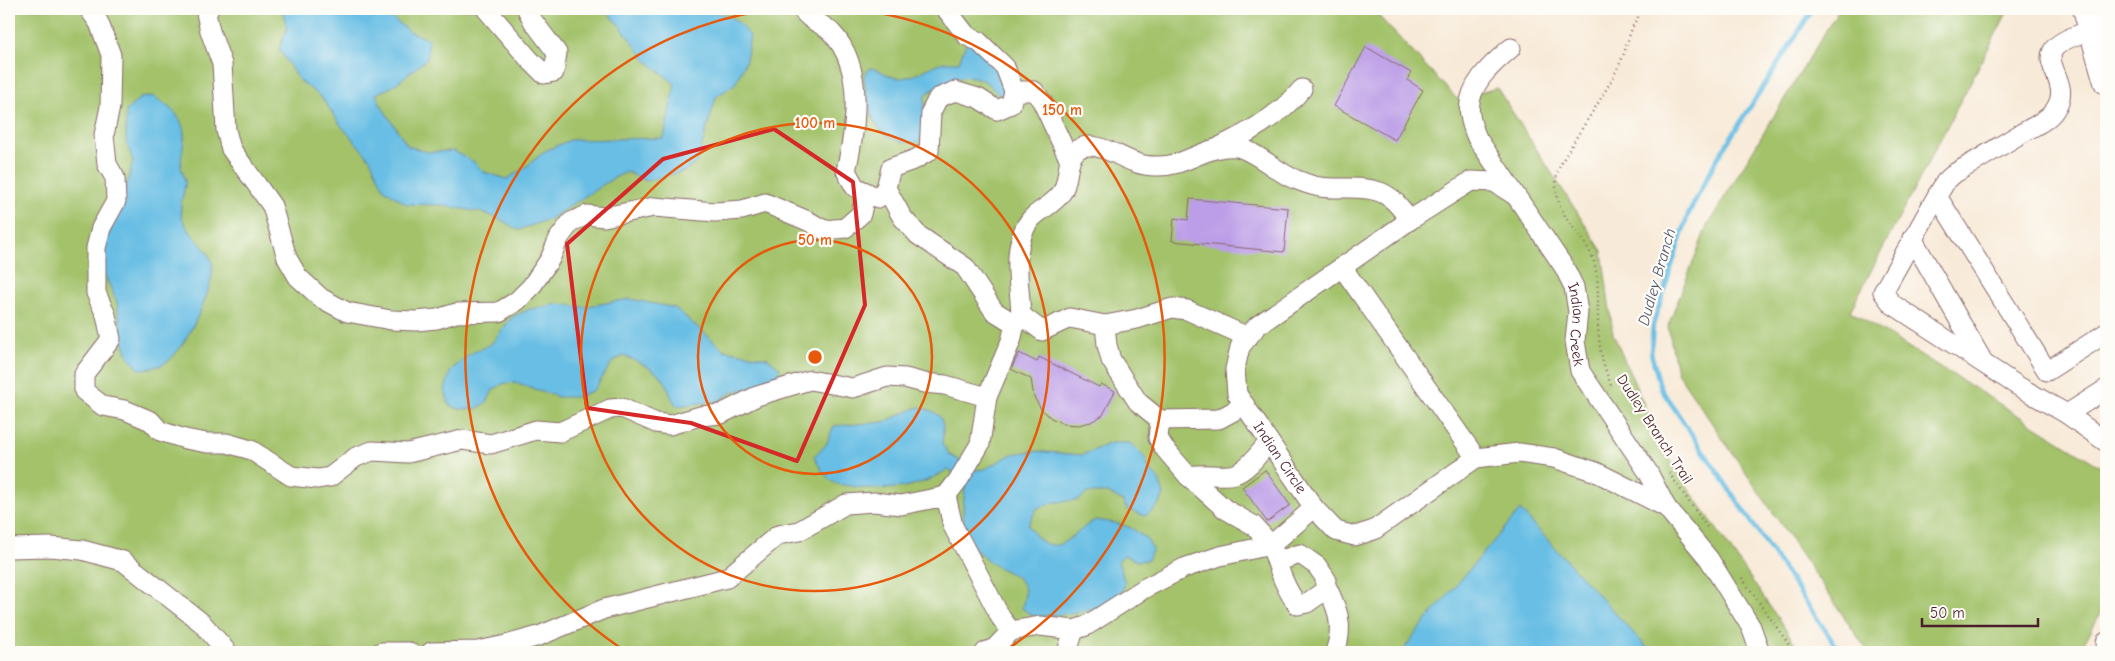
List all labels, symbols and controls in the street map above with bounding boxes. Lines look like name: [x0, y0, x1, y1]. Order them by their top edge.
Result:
text: 150 m: [1042, 101, 1082, 119]
text: 100 m: [795, 114, 835, 132]
water label: Dudley Branch: [1635, 226, 1679, 328]
text: 50 m: [798, 231, 832, 249]
street label: Indian Creek: [1564, 279, 1588, 368]
centre of rings: [806, 348, 824, 366]
street label: Dudley Branch Trail: [1613, 371, 1697, 487]
street label: Indian Circle: [1249, 418, 1311, 497]
scale bar: [1922, 596, 2039, 628]
text: 50 m: [1930, 604, 1965, 622]

